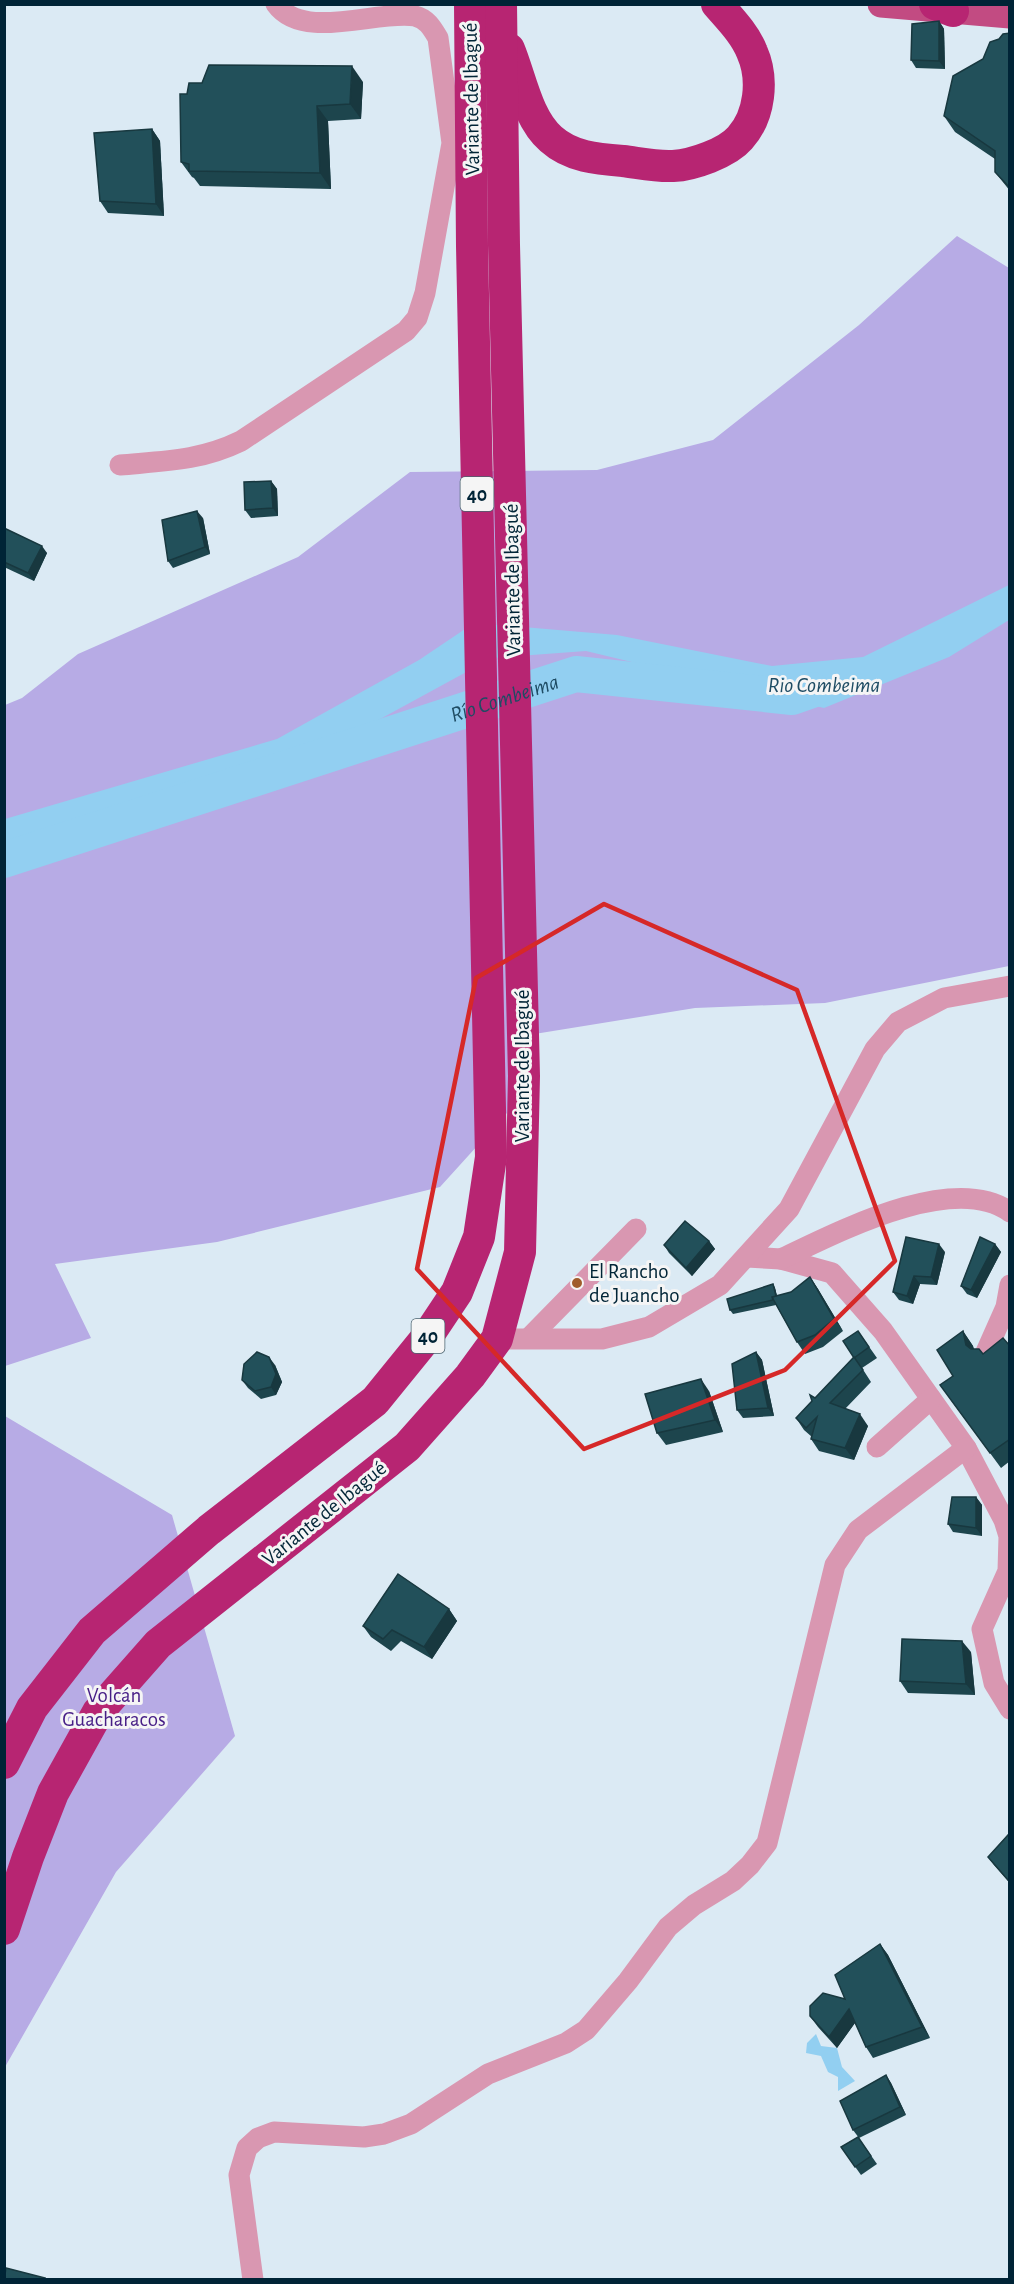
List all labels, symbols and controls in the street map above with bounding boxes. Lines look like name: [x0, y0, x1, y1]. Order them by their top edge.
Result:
street label: Variante de Ibagué: [460, 22, 483, 175]
road number: 40: [460, 477, 494, 511]
street label: Variante de Ibagué: [501, 503, 524, 656]
water label: Río Combeima: [448, 670, 561, 726]
water label: Rio Combeima: [768, 674, 880, 696]
street label: Variante de Ibagué: [512, 990, 533, 1142]
place label: El Rancho de Juancho: [589, 1261, 680, 1306]
marker: El Rancho de Juancho: [570, 1276, 584, 1290]
road number: 40: [412, 1319, 444, 1353]
street label: Variante de Ibagué: [258, 1457, 390, 1570]
park label: Volcán Guacharacos: [62, 1685, 166, 1730]

